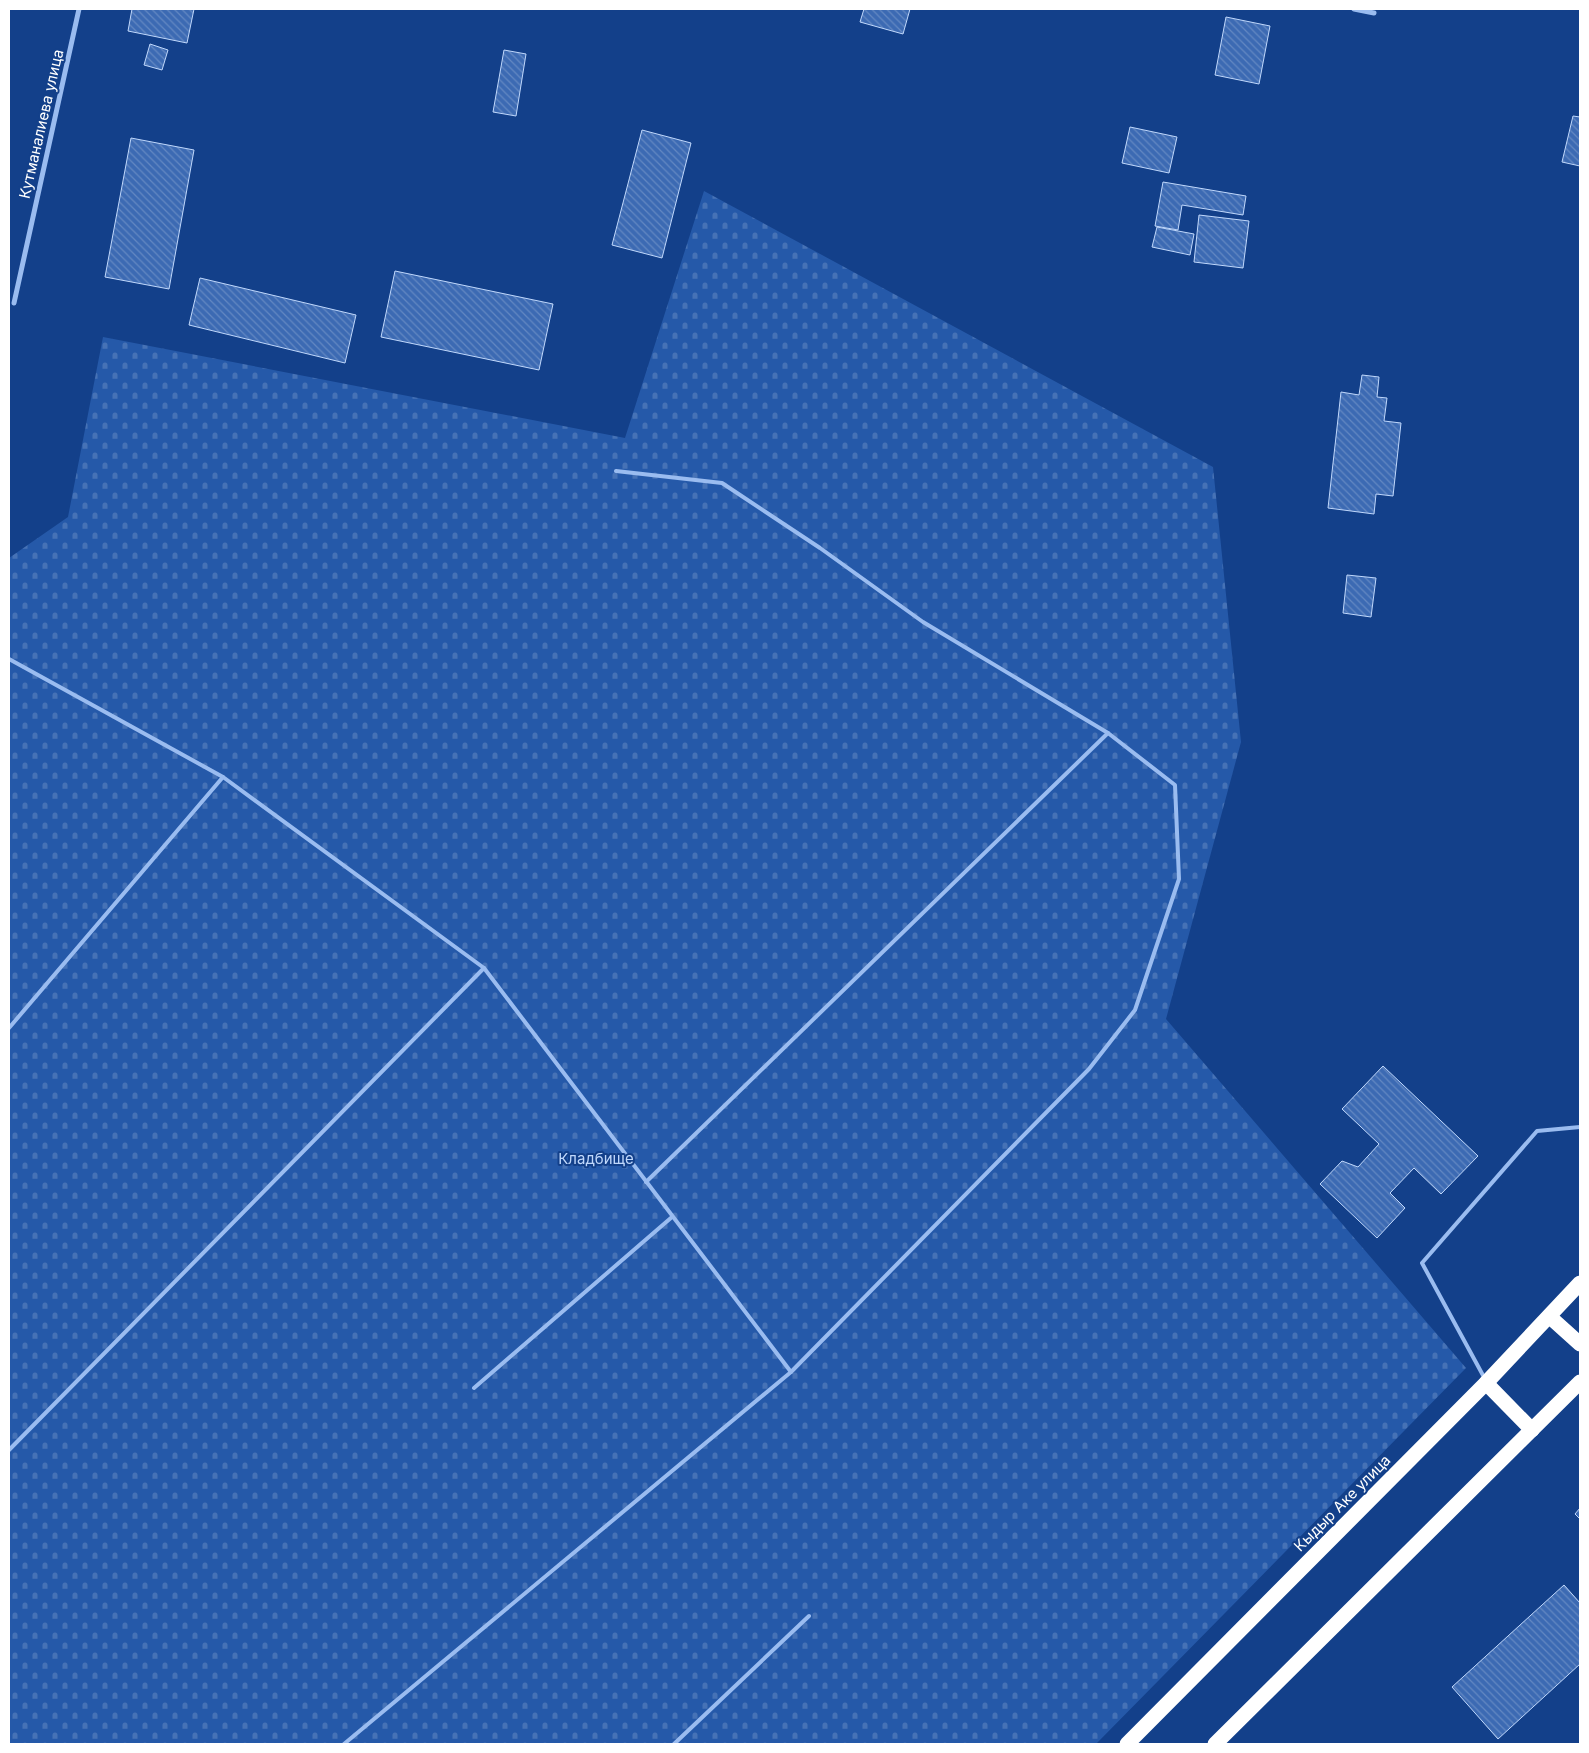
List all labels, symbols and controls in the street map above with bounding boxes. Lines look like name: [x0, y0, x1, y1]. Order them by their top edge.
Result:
street label: Кутманалиева улица: [15, 48, 67, 200]
park label: Кладбище: [558, 1149, 634, 1168]
street label: Кыдыр Аке улица: [1290, 1451, 1394, 1555]

